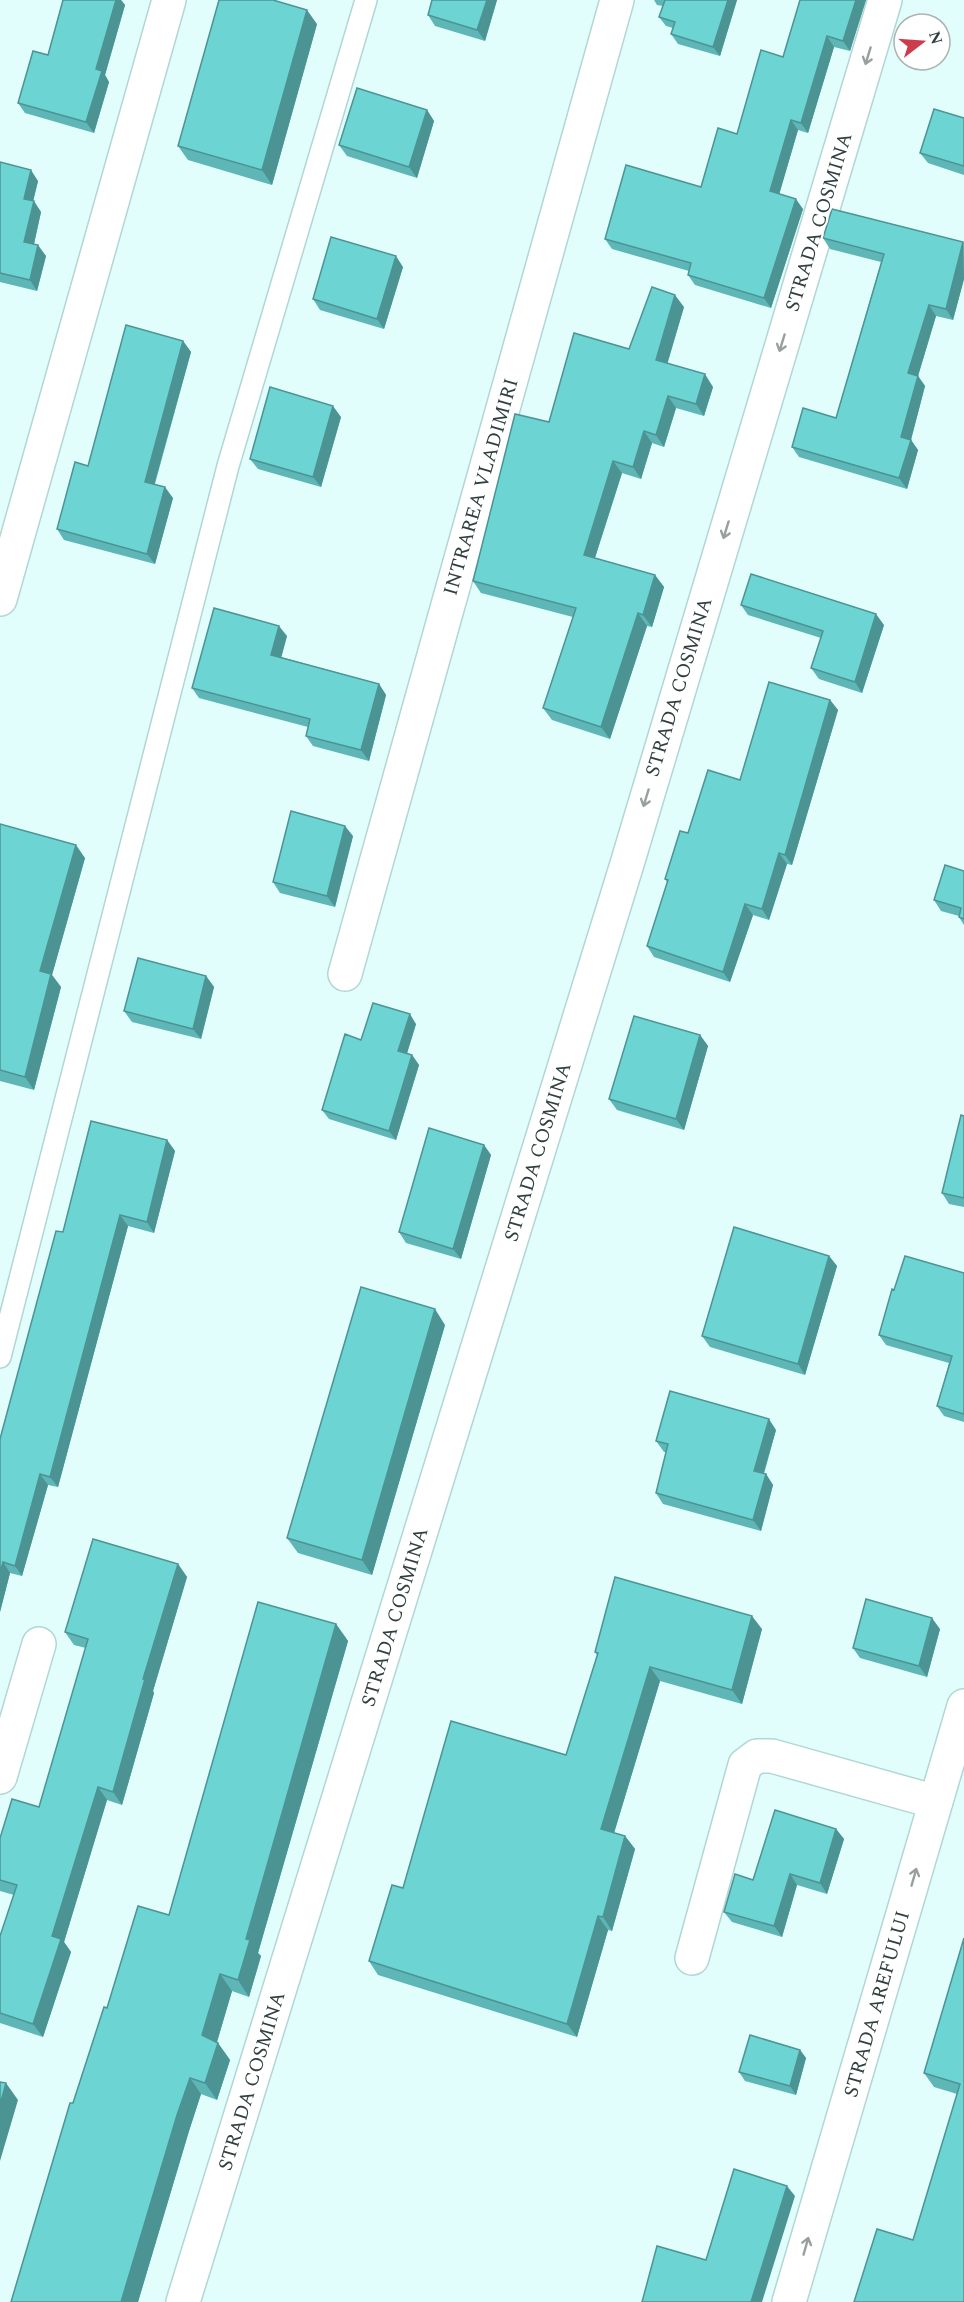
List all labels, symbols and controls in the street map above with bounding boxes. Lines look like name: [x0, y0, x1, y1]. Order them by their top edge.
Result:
north arrow: [892, 12, 952, 72]
text: N: [922, 28, 949, 48]
one-way arrow: [862, 46, 873, 65]
street label: STRADA COSMINA: [777, 129, 861, 315]
one-way arrow: [776, 334, 787, 353]
street label: INTRAREA VLADIMIRI: [436, 375, 526, 599]
one-way arrow: [720, 520, 731, 539]
street label: STRADA COSMINA: [637, 594, 721, 780]
one-way arrow: [640, 788, 651, 807]
street label: STRADA COSMINA: [496, 1059, 580, 1245]
street label: STRADA COSMINA: [353, 1524, 437, 1710]
one-way arrow: [909, 1868, 920, 1887]
street label: STRADA AREFULUI: [836, 1907, 918, 2101]
street label: STRADA COSMINA: [210, 1988, 294, 2174]
one-way arrow: [801, 2237, 812, 2256]

